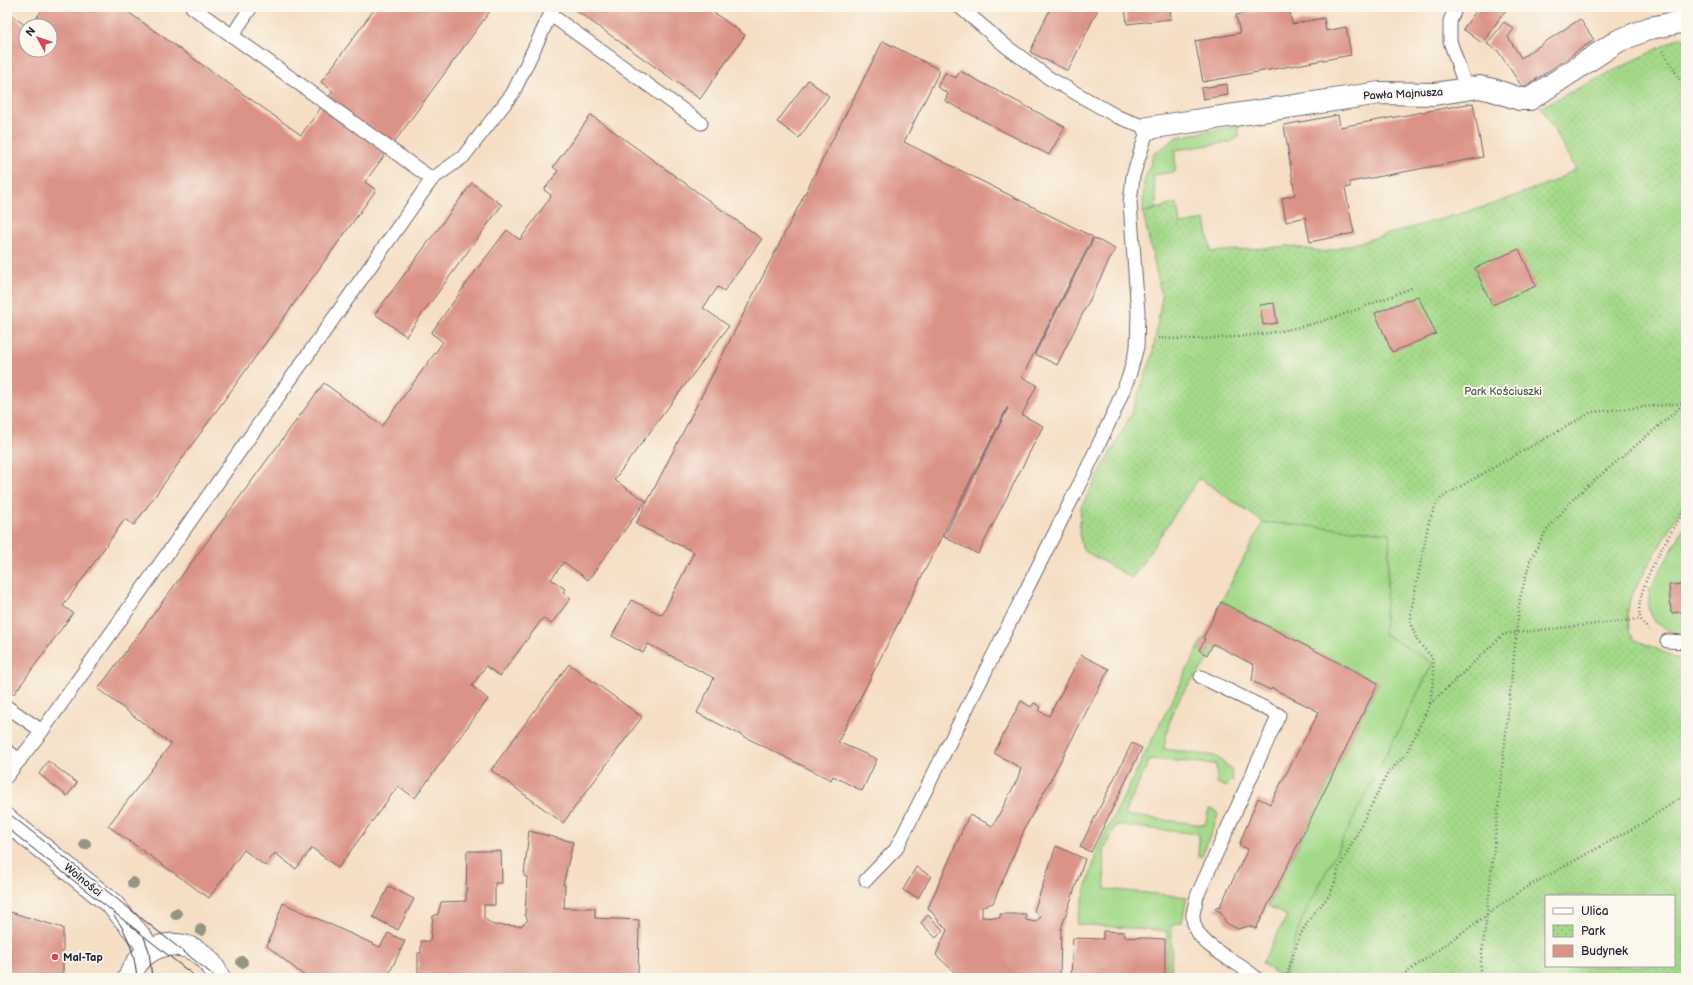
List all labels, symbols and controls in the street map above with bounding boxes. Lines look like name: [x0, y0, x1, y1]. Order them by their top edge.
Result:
north arrow: [18, 18, 58, 58]
text: N: [23, 25, 38, 39]
street label: Pawła Majnusza: [1363, 85, 1443, 103]
park label: Park Kościuszki: [1464, 385, 1542, 398]
street label: Wolności: [61, 861, 105, 899]
legend: [1545, 895, 1675, 967]
text: Ulica: [1581, 904, 1609, 919]
text: Park: [1581, 924, 1605, 939]
text: Budynek: [1581, 944, 1628, 959]
place label: Mal-Tap: [63, 951, 103, 964]
marker: Mal-Tap: [50, 952, 60, 962]

